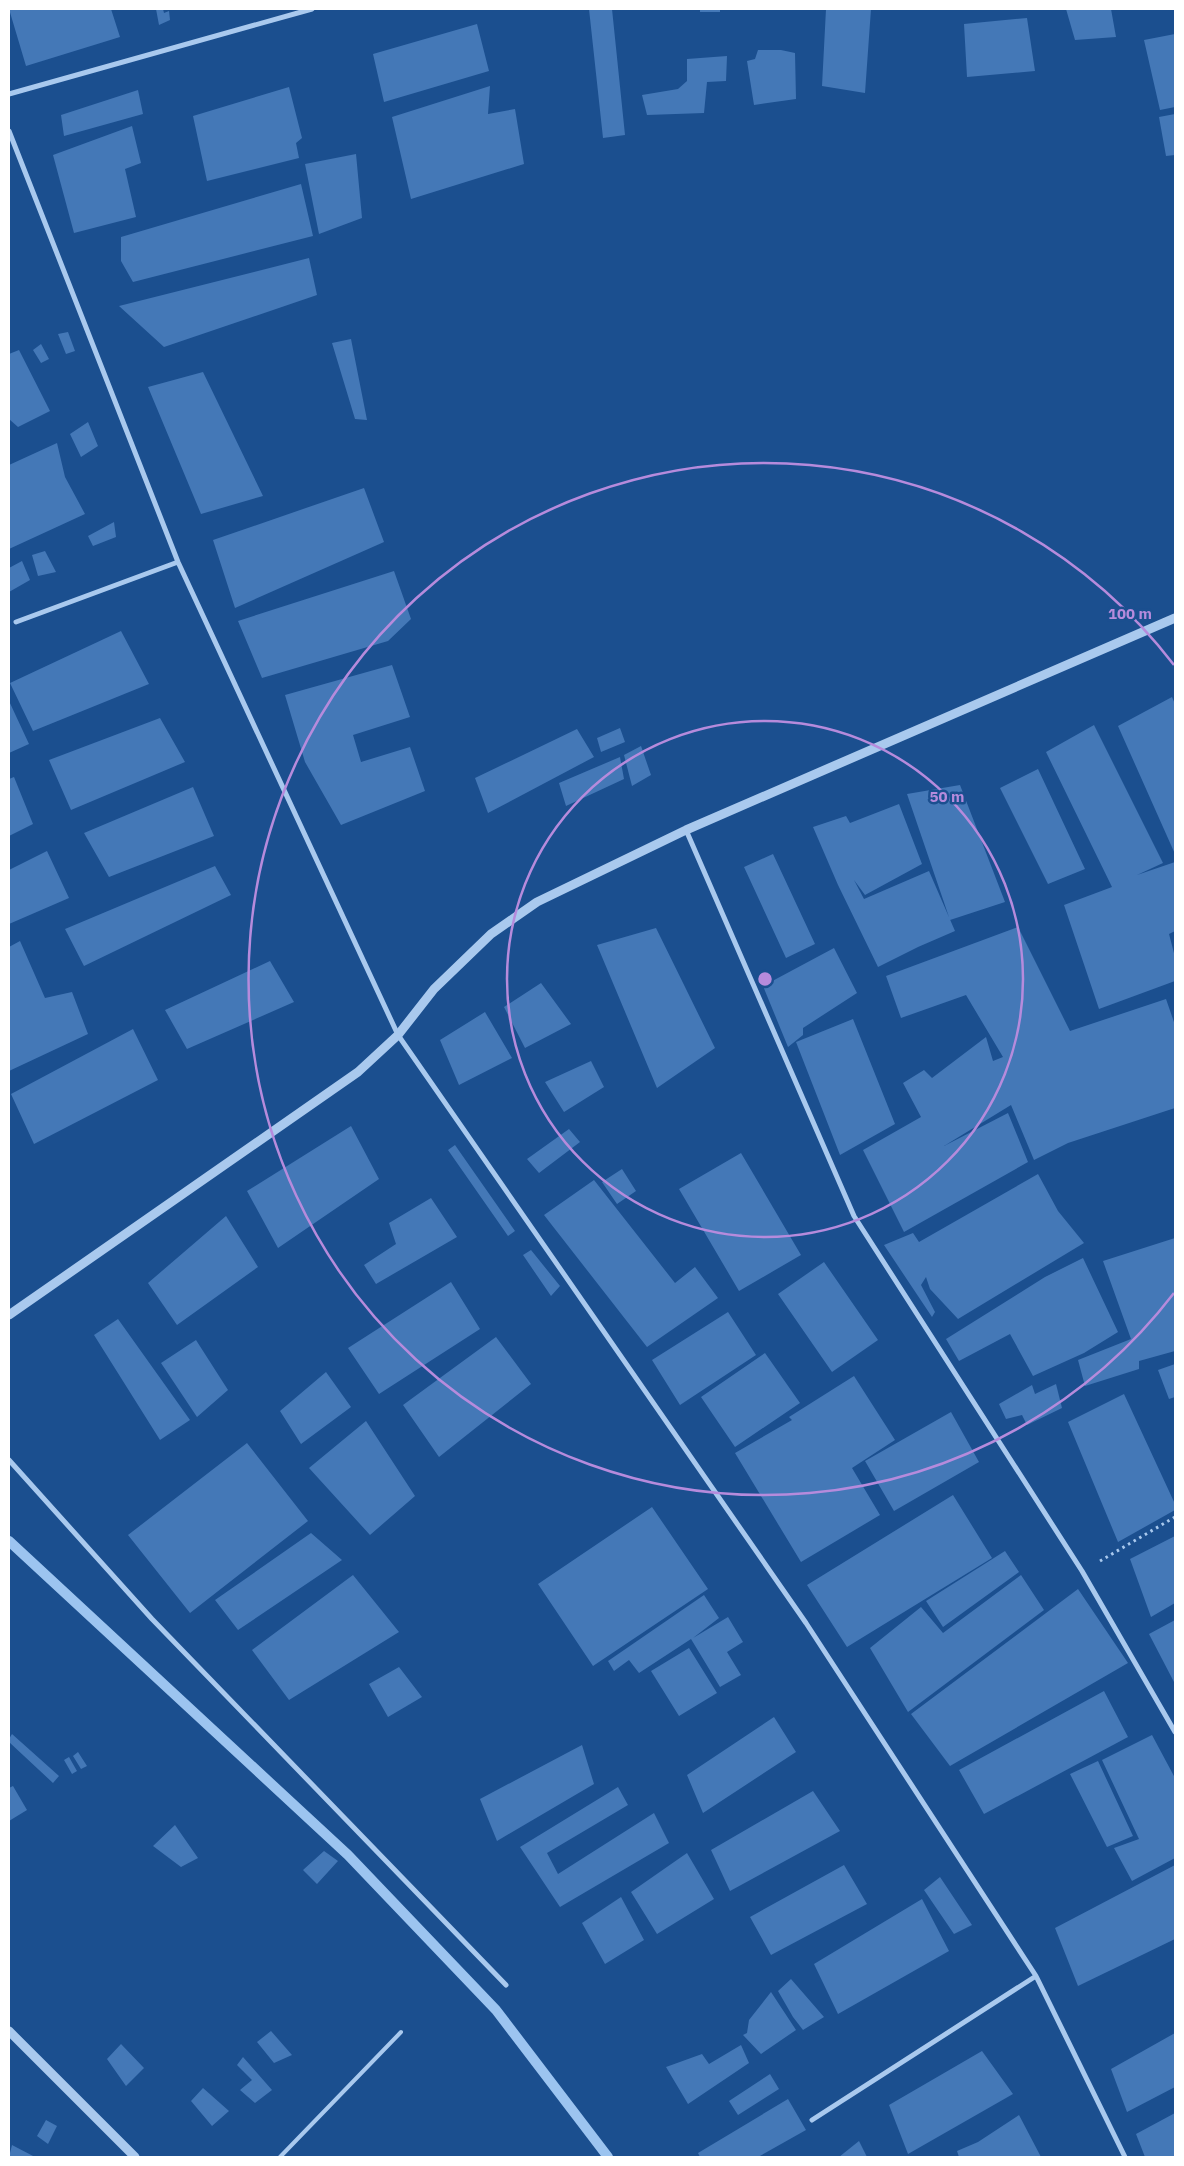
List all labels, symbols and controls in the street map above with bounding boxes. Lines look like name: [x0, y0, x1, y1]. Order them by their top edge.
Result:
text: 100 m: [1108, 604, 1152, 623]
text: 50 m: [930, 787, 964, 806]
centre of rings: [756, 970, 774, 988]

